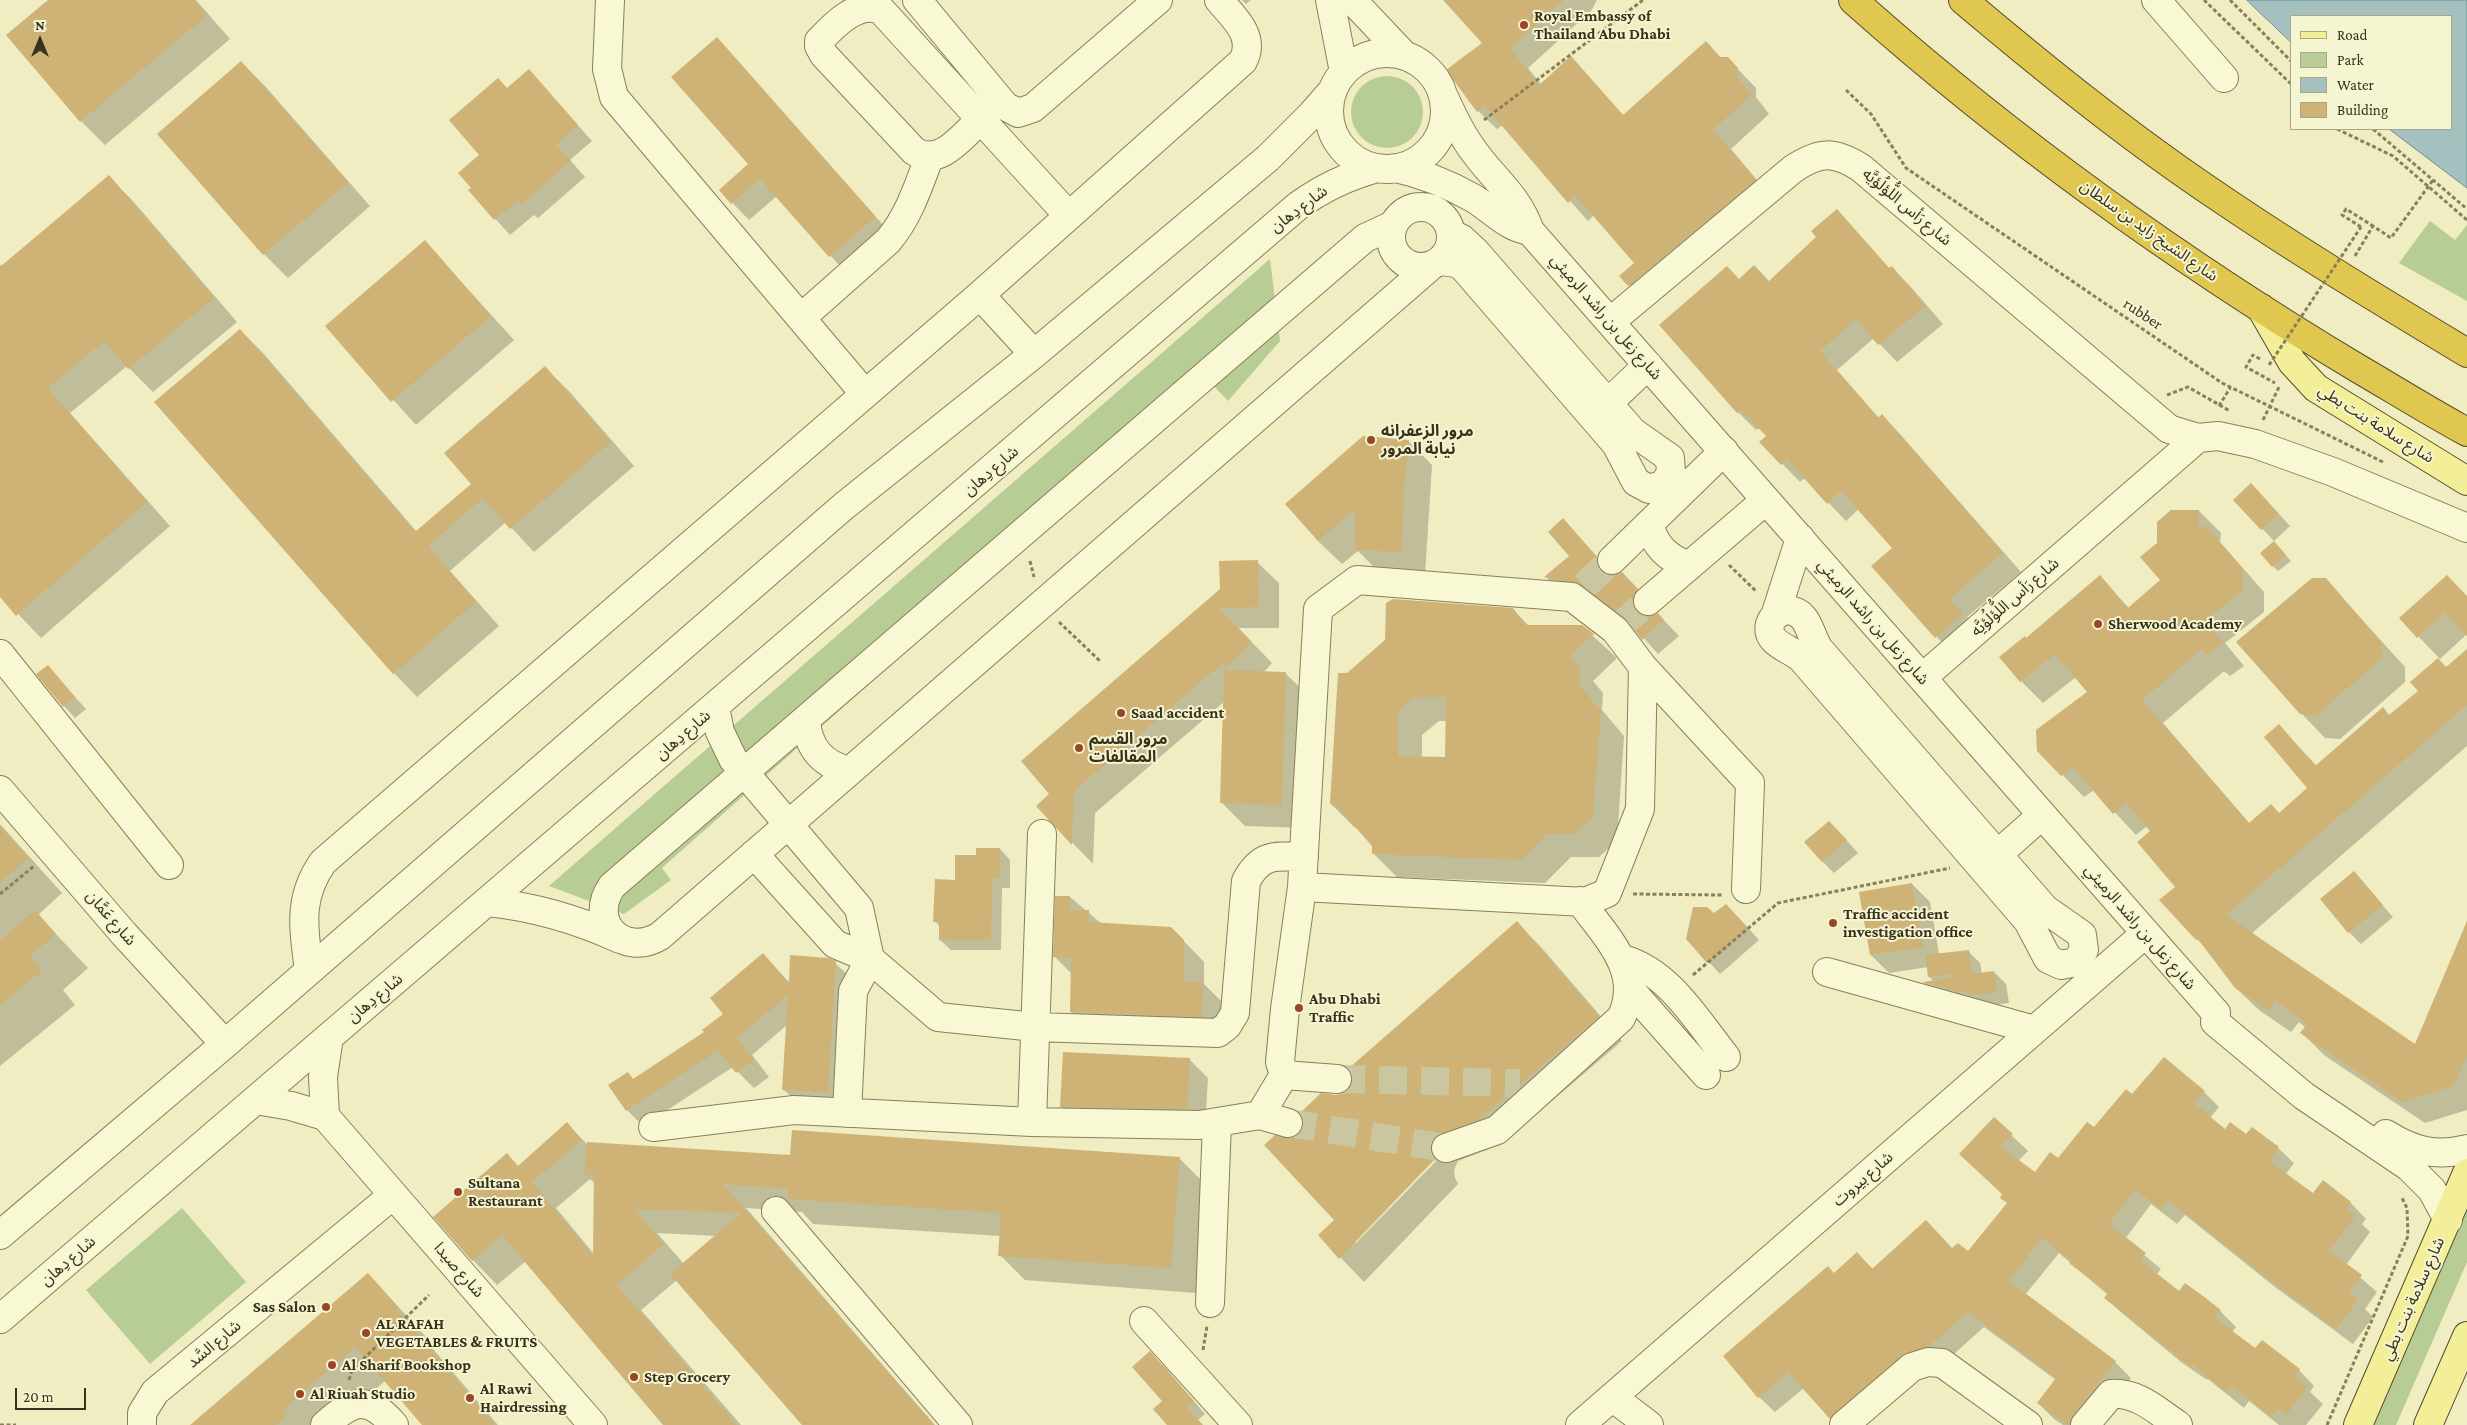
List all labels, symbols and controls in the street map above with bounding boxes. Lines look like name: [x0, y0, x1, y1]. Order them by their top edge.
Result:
place label: Royal Embassy of Thailand Abu Dhabi: [1534, 6, 1670, 44]
north arrow: [15, 15, 65, 65]
legend: [2290, 15, 2452, 130]
text: N: [35, 17, 45, 33]
marker: Royal Embassy of Thailand Abu Dhabi: [1518, 19, 1530, 31]
text: Road: [2337, 27, 2367, 43]
text: Park: [2337, 52, 2364, 68]
text: Water: [2337, 77, 2374, 93]
text: Building: [2337, 102, 2388, 118]
street label: شارع رَأس اللُّؤلُؤيَّه: [1859, 164, 1955, 250]
street label: شارع الشيخ زايد بن سلطان: [2076, 176, 2222, 286]
street label: شارع دِهان: [1267, 181, 1331, 237]
street label: شارع زعل بن راشد الرميثي: [1546, 250, 1666, 384]
street label: rubber: [2120, 294, 2166, 334]
street label: شارع سلامة بنت بطي: [2314, 381, 2438, 467]
place label: مرور الزعفرانه نيابة المرور: [1381, 421, 1474, 459]
marker: مرور الزعفرانه نيابة المرور: [1365, 434, 1377, 446]
street label: شارع دِهان: [960, 442, 1022, 500]
street label: شارع رَأس اللُّؤلُؤيَّه: [1967, 554, 2063, 640]
street label: شارع زعل بن راشد الرميثي: [1813, 555, 1933, 689]
place label: Sherwood Academy: [2108, 614, 2242, 634]
marker: Sherwood Academy: [2092, 618, 2104, 630]
place label: Saad accident: [1131, 703, 1224, 723]
street label: شارع دِهان: [652, 706, 714, 764]
marker: Saad accident: [1115, 707, 1127, 719]
place label: مرور القسم المقالفات: [1089, 729, 1168, 767]
marker: مرور القسم المقالفات: [1073, 742, 1085, 754]
street label: شارع زعل بن راشد الرميثي: [2080, 860, 2200, 994]
street label: شارع عَمَّان: [82, 886, 140, 950]
place label: Traffic accident investigation office: [1843, 904, 1973, 942]
marker: Traffic accident investigation office: [1827, 917, 1839, 929]
street label: شارع دِهان: [343, 969, 407, 1027]
place label: Abu Dhabi Traffic: [1309, 989, 1381, 1027]
marker: Abu Dhabi Traffic: [1293, 1002, 1305, 1014]
street label: شارع بيروت: [1829, 1148, 1897, 1210]
place label: Sultana Restaurant: [468, 1173, 543, 1211]
marker: Sultana Restaurant: [452, 1186, 464, 1198]
street label: شارع دِهان: [37, 1232, 99, 1290]
street label: شارع سلامة بنت بطي: [2377, 1234, 2449, 1364]
street label: شارع صيدا: [430, 1238, 488, 1302]
place label: Sas Salon: [253, 1297, 316, 1317]
marker: Sas Salon: [320, 1301, 332, 1313]
place label: AL RAFAH VEGETABLES & FRUITS: [376, 1314, 537, 1352]
street label: شارع السَّد: [183, 1316, 245, 1372]
marker: AL RAFAH VEGETABLES & FRUITS: [360, 1327, 372, 1339]
place label: Al Sharif Bookshop: [342, 1355, 471, 1375]
marker: Al Sharif Bookshop: [326, 1359, 338, 1371]
place label: Step Grocery: [644, 1367, 730, 1387]
marker: Step Grocery: [628, 1371, 640, 1383]
scale bar: [18, 1378, 89, 1410]
place label: Al Rawi Hairdressing: [480, 1379, 567, 1417]
place label: Al Riuah Studio: [310, 1384, 415, 1404]
marker: Al Riuah Studio: [294, 1388, 306, 1400]
text: 20 m: [23, 1389, 54, 1405]
marker: Al Rawi Hairdressing: [464, 1392, 476, 1404]

